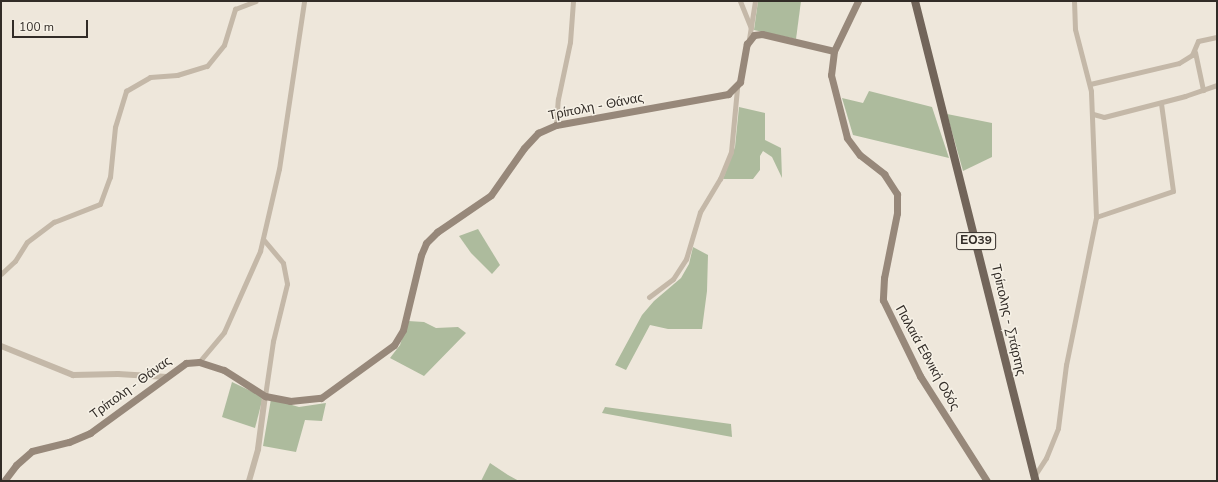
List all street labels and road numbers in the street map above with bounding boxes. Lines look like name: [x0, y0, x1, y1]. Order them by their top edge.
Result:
street label: Τρίπολη - Θάνας: [547, 90, 645, 124]
road number: ΕΟ39: [956, 231, 996, 251]
street label: Τρίπολης - Σπάρτης: [988, 263, 1028, 377]
street label: Παλαιά Εθνική Οδός: [892, 303, 962, 413]
street label: Τρίπολη - Θάνας: [87, 353, 175, 423]

